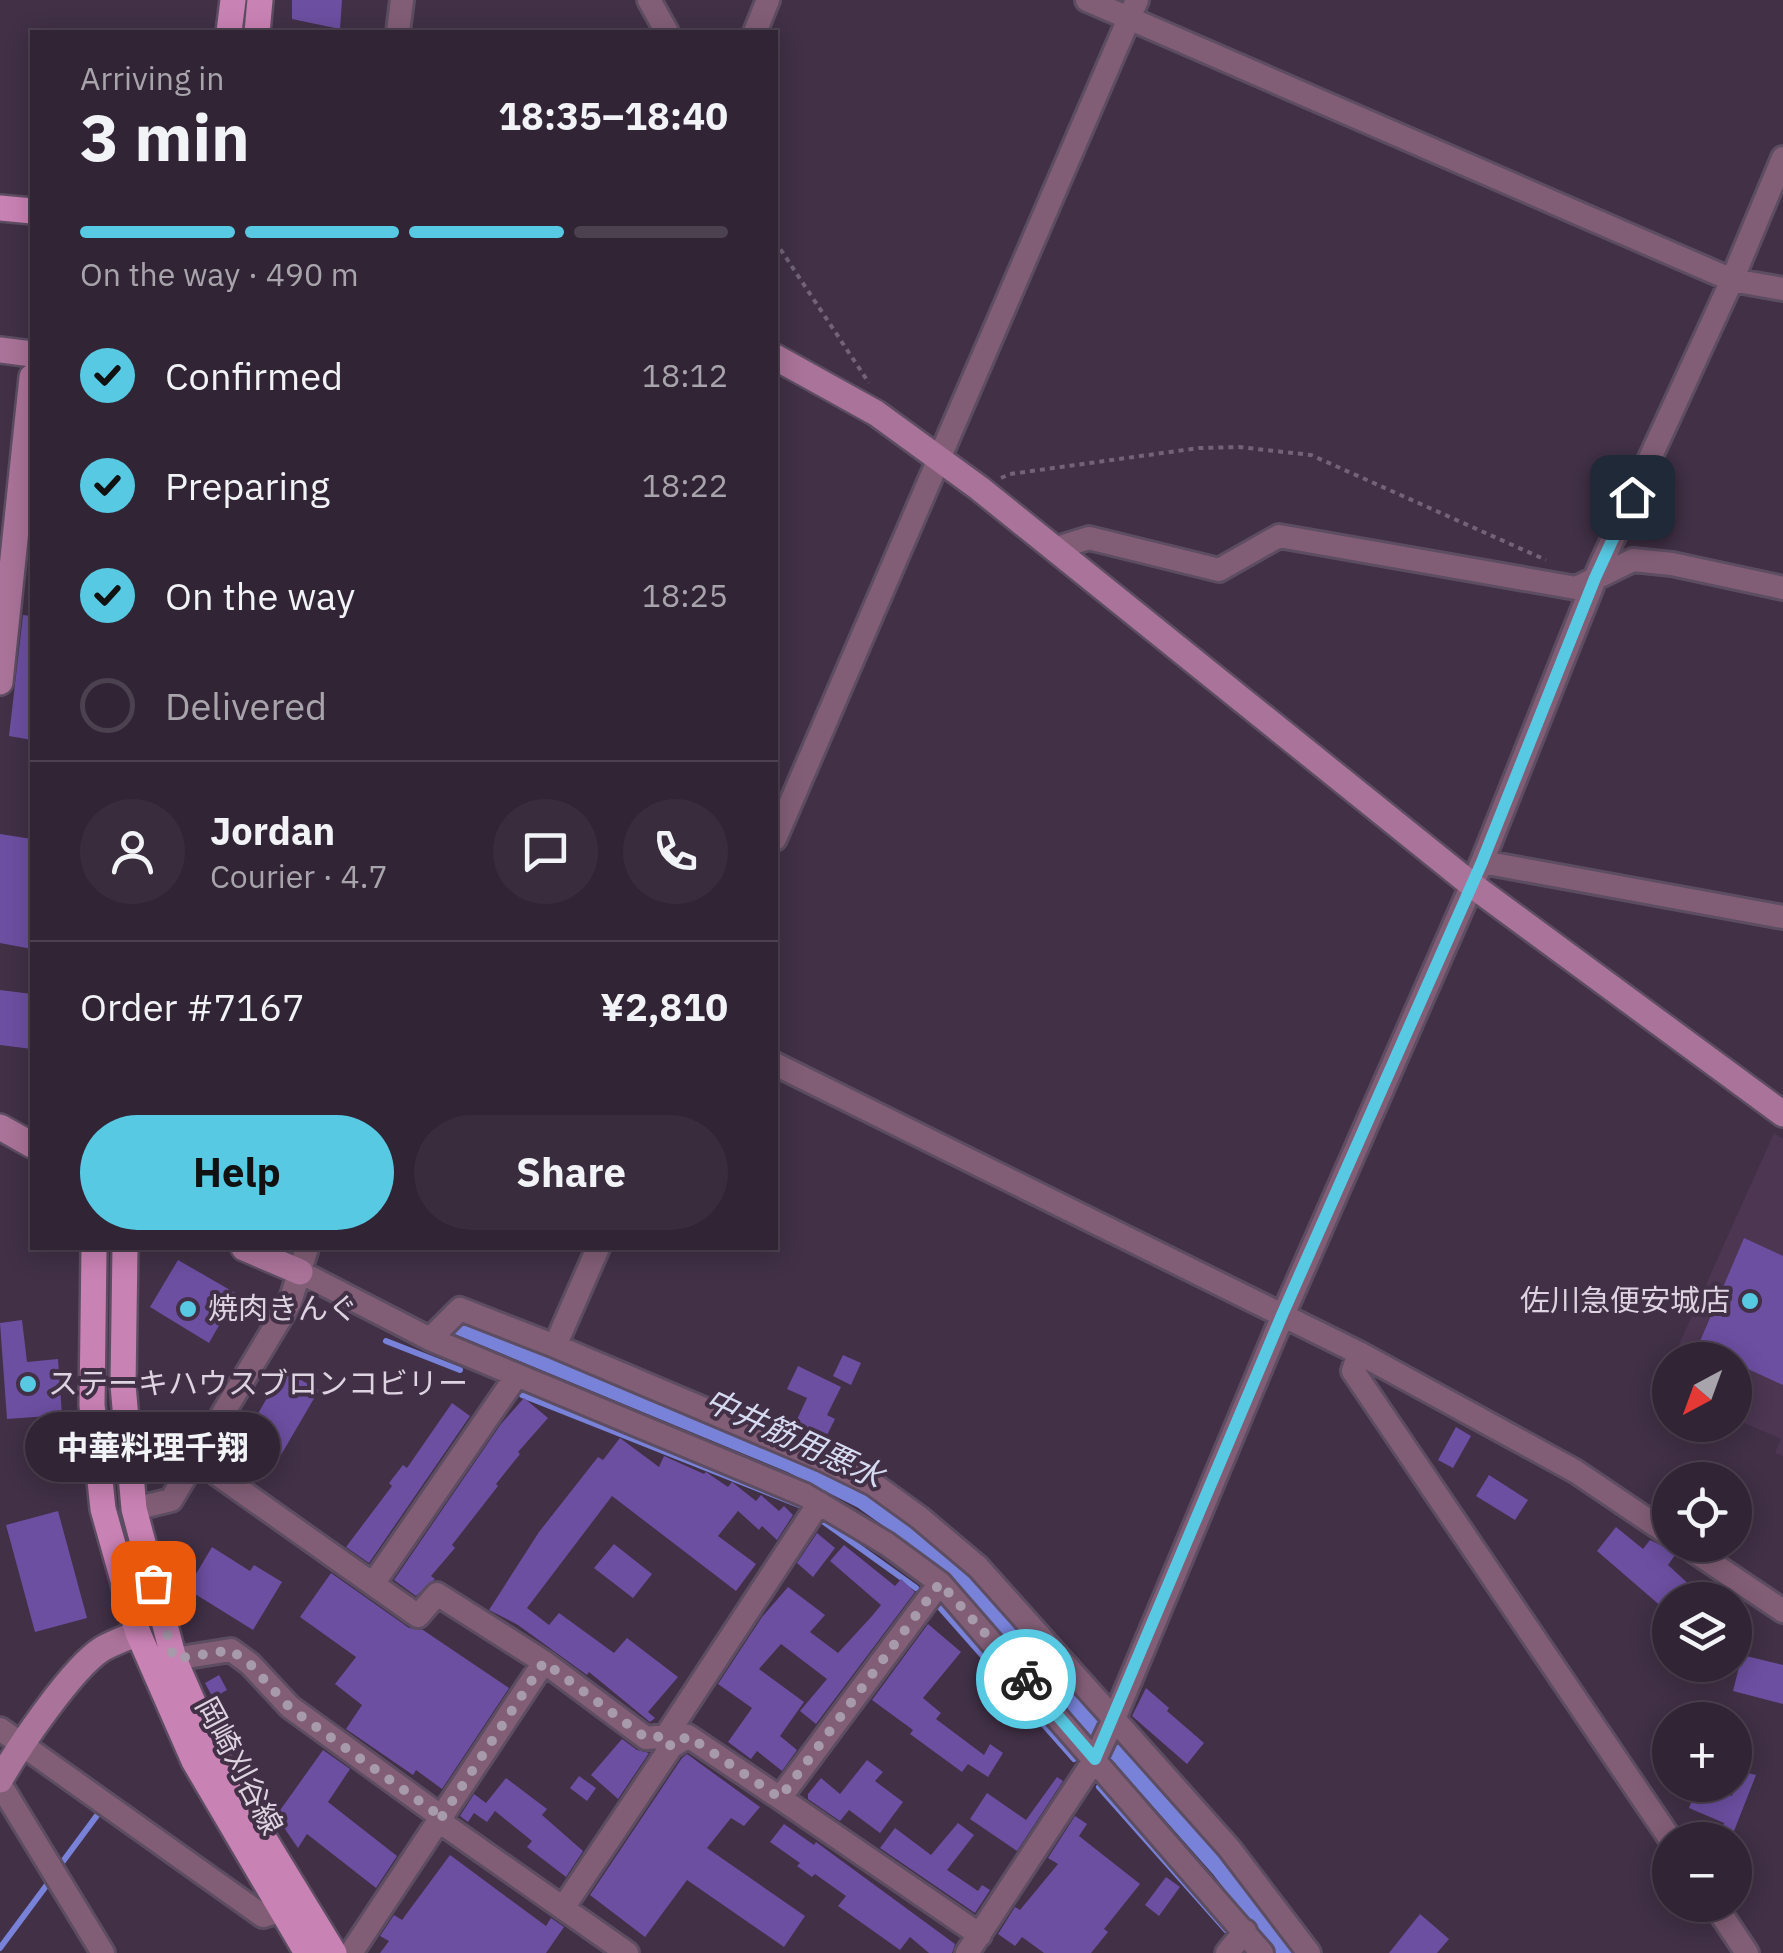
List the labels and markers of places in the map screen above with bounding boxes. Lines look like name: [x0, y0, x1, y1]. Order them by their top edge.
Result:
pin: [1590, 455, 1675, 540]
place label: 佐川急便安城店: [1520, 1280, 1730, 1319]
place label: 焼肉きんぐ: [208, 1288, 358, 1327]
marker: 佐川急便安城店: [1739, 1290, 1761, 1312]
marker: 焼肉きんぐ: [177, 1298, 199, 1320]
place label: ステーキハウスブロンコビリー: [48, 1363, 468, 1402]
marker: ステーキハウスブロンコビリー: [17, 1373, 39, 1395]
callout: 中華料理千翔: [26, 1413, 280, 1483]
pin: [111, 1541, 196, 1626]

